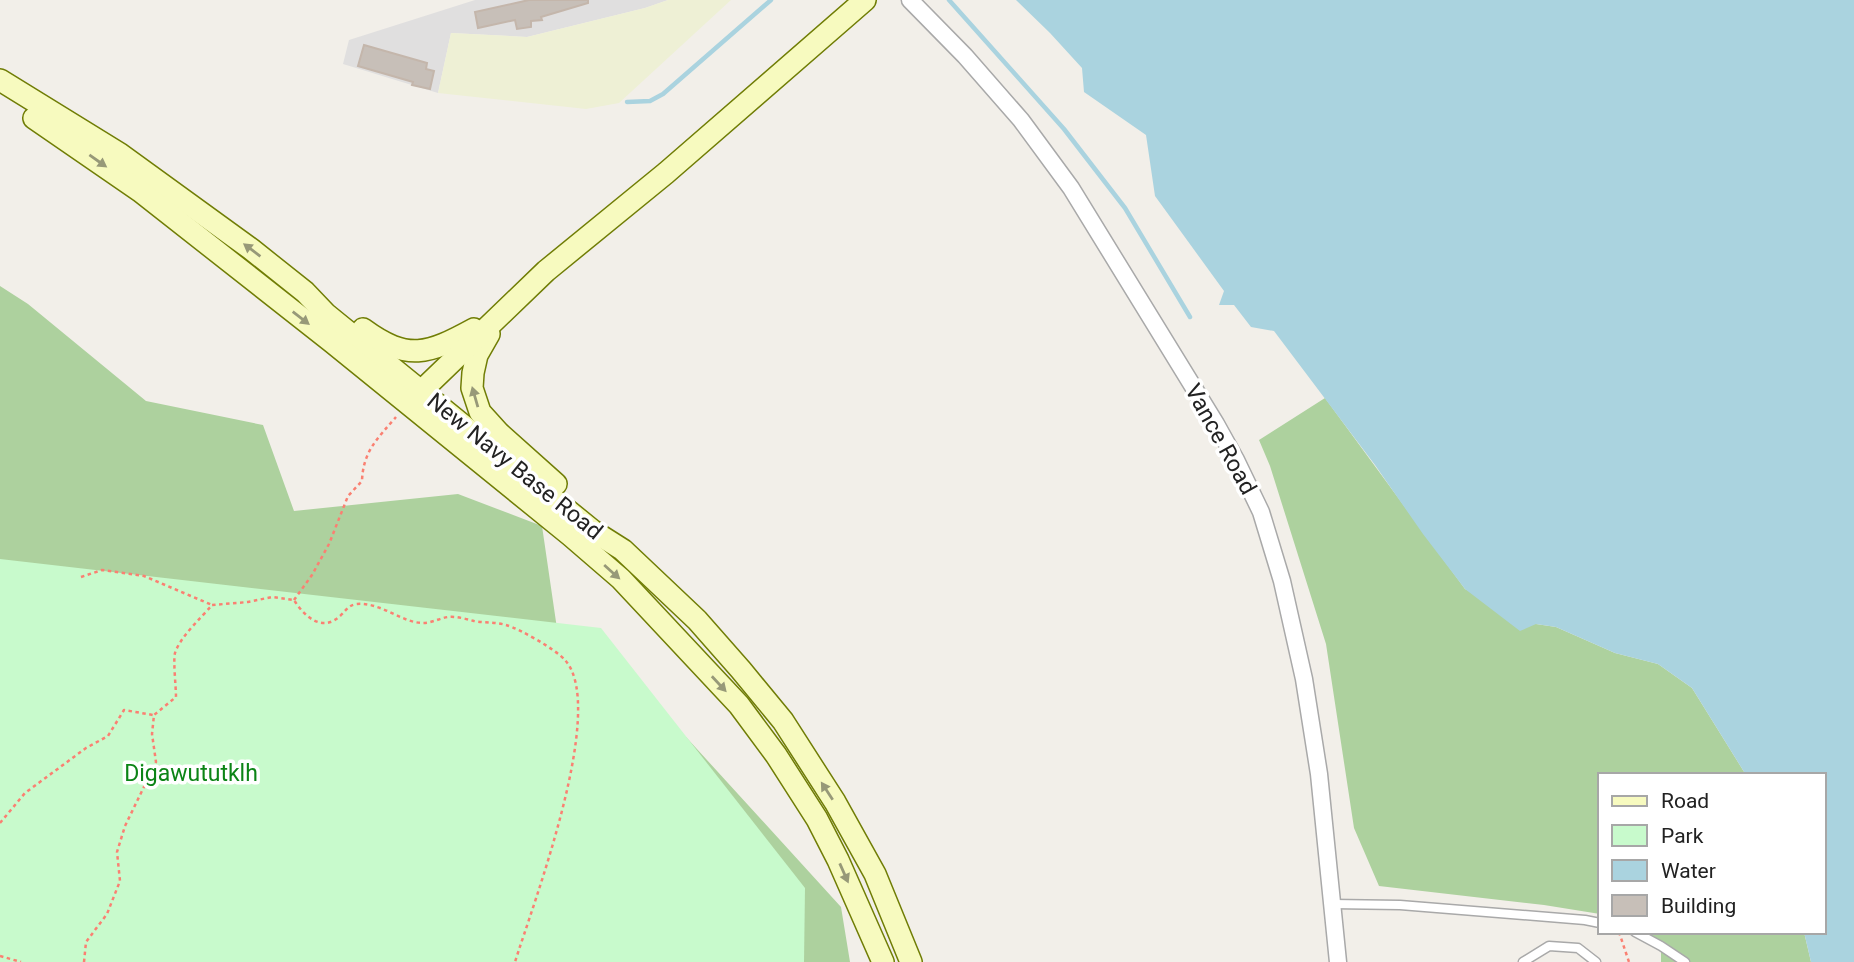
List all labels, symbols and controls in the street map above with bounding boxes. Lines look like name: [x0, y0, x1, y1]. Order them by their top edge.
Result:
one-way arrow: [88, 154, 107, 168]
one-way arrow: [243, 242, 261, 257]
one-way arrow: [292, 311, 310, 326]
street label: Vance Road: [1179, 379, 1262, 499]
one-way arrow: [469, 385, 480, 407]
street label: New Navy Base Road: [422, 387, 608, 545]
one-way arrow: [603, 563, 620, 579]
one-way arrow: [710, 675, 726, 692]
park label: Digawututklh: [124, 760, 258, 787]
legend: [1598, 773, 1826, 934]
one-way arrow: [821, 781, 834, 801]
text: Road: [1661, 789, 1709, 813]
text: Park: [1661, 824, 1704, 848]
text: Water: [1661, 859, 1716, 883]
one-way arrow: [838, 863, 850, 883]
text: Building: [1661, 894, 1736, 918]

